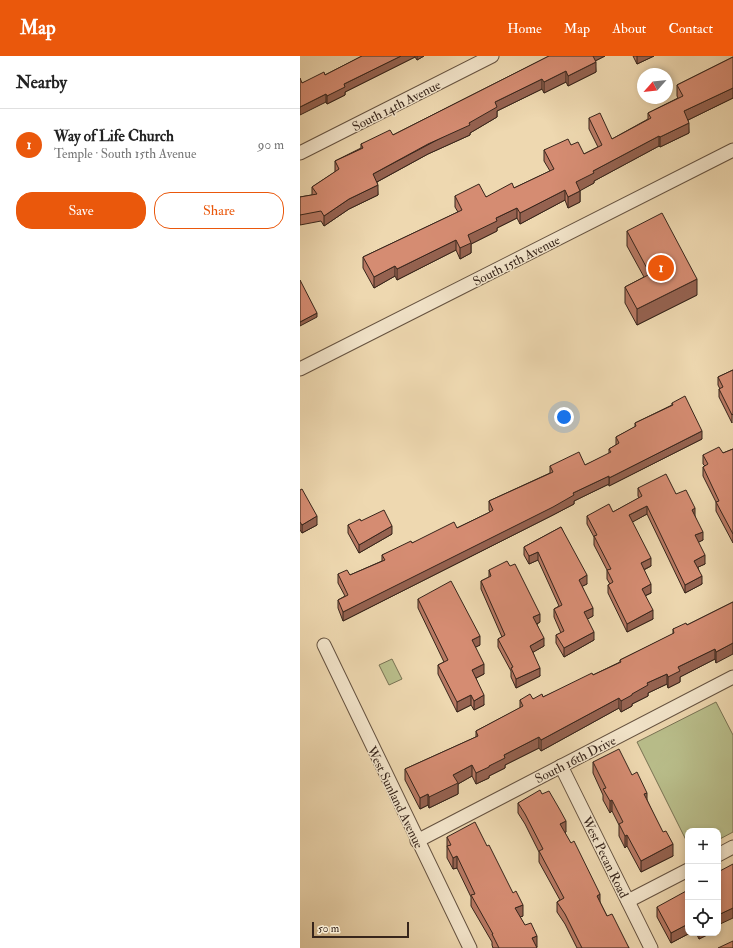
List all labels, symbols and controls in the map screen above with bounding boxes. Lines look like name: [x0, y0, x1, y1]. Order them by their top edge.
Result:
text: Map: [20, 16, 56, 40]
text: Home: [507, 20, 542, 37]
text: Map: [564, 20, 590, 37]
text: About: [612, 20, 646, 37]
text: Contact: [668, 20, 713, 37]
north arrow: [637, 68, 673, 104]
text: Nearby: [16, 72, 67, 93]
street label: South 14th Avenue: [350, 76, 444, 135]
text: Way of Life Church: [54, 127, 174, 146]
text: 1: [27, 137, 31, 153]
text: 90 m: [258, 137, 284, 153]
text: Temple · South 15th Avenue: [54, 146, 196, 162]
button: Save: [16, 192, 146, 229]
button: Share: [154, 192, 284, 229]
street label: South 15th Avenue: [470, 232, 563, 290]
pin: 1: [648, 253, 674, 283]
your location: [554, 407, 574, 427]
street label: South 16th Drive: [532, 732, 619, 787]
street label: West Sunland Avenue: [363, 743, 427, 852]
street label: West Pecan Road: [578, 813, 632, 901]
map controls: [685, 828, 721, 936]
button: +: [685, 828, 721, 864]
button: −: [685, 864, 721, 900]
button: locate: [685, 900, 721, 936]
scale bar: [312, 920, 409, 939]
text: 50 m: [318, 922, 339, 935]

